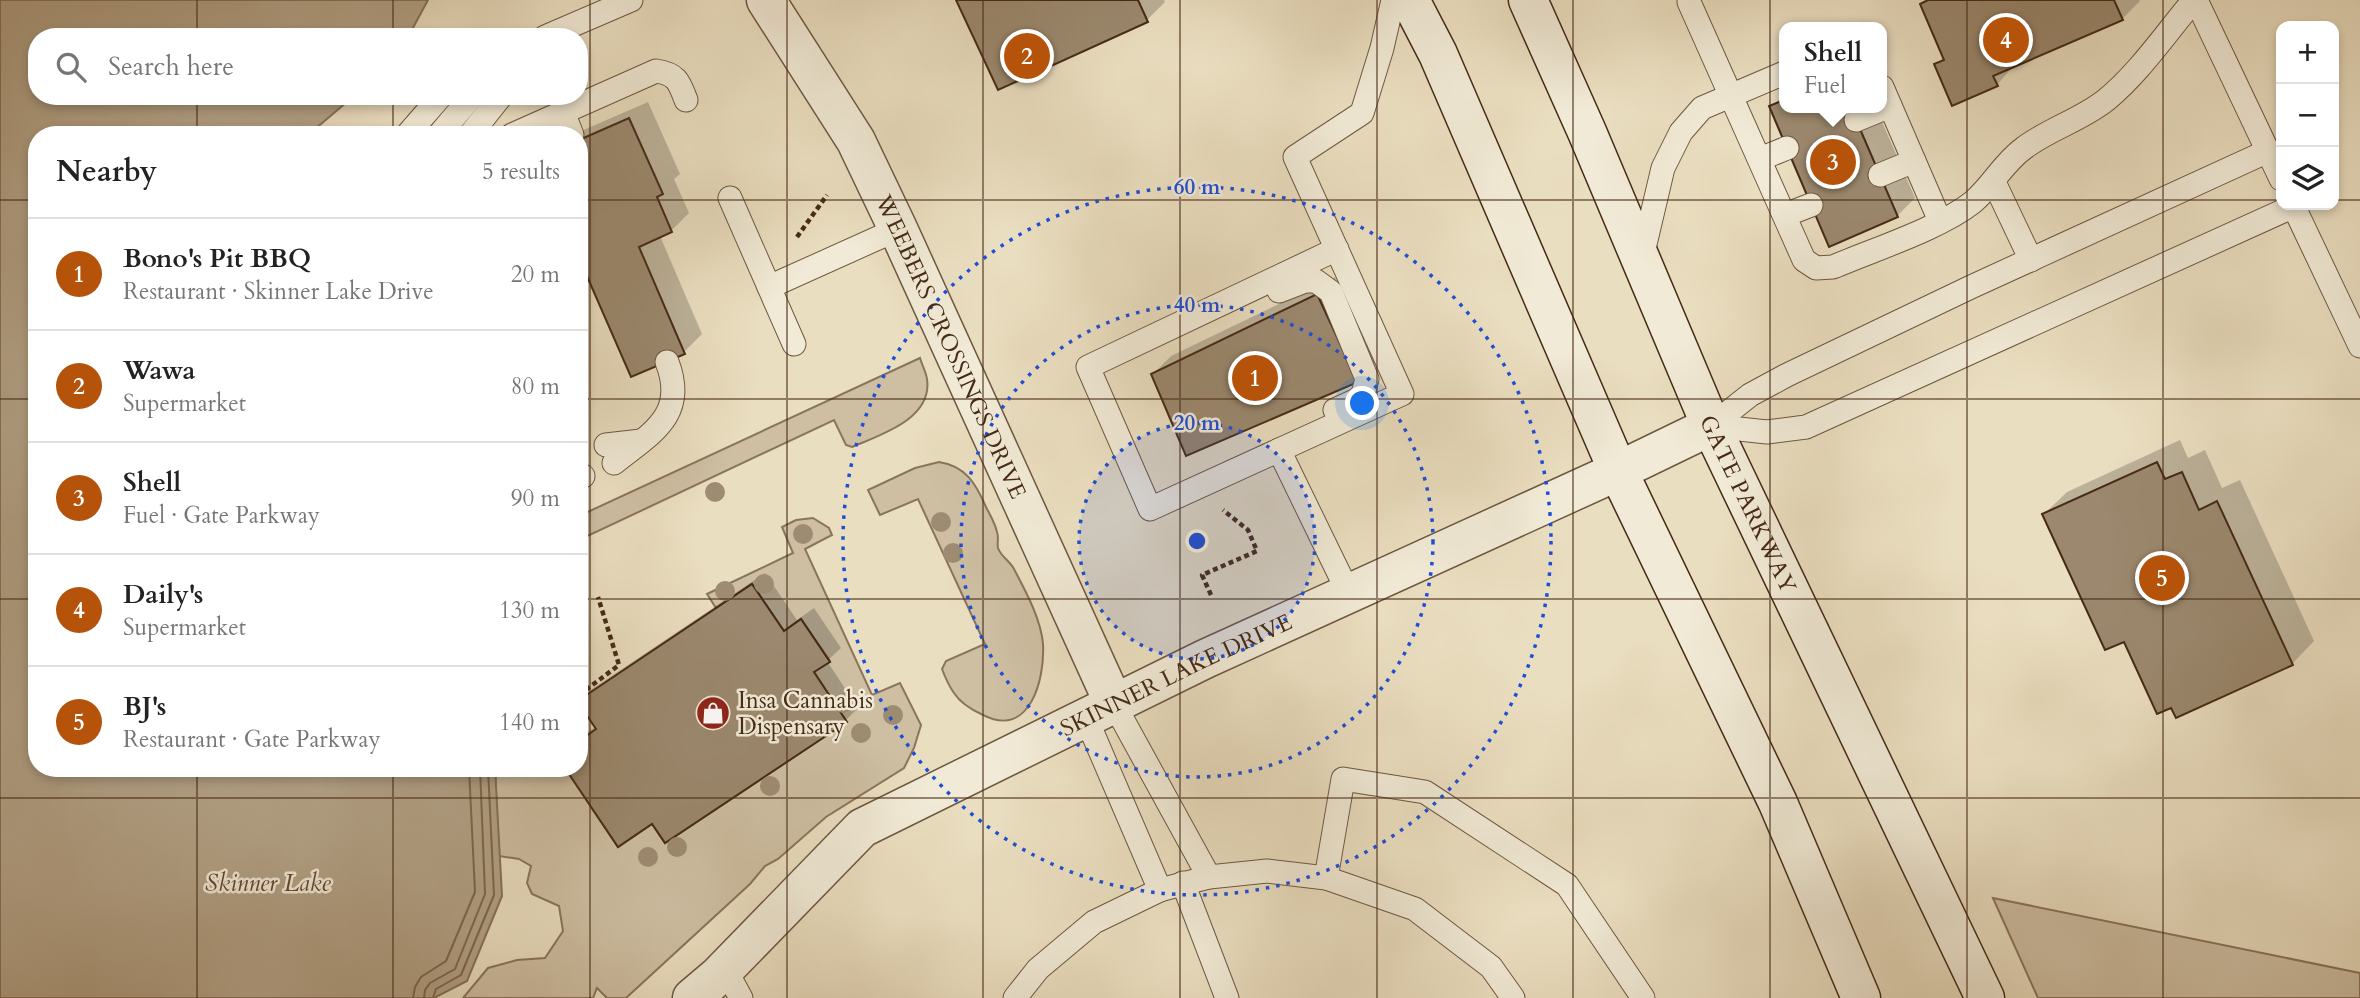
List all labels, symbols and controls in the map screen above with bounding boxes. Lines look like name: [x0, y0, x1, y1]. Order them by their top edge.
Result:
pin: 4: [1983, 14, 2029, 66]
map controls: [2276, 21, 2339, 210]
button: +: [2276, 21, 2339, 84]
popup: [1779, 22, 1887, 113]
search box: [28, 28, 588, 105]
pin: 2: [1004, 30, 1050, 82]
text: Shell: [1804, 35, 1862, 70]
icon: search: [52, 48, 90, 86]
text: Search here: [108, 49, 234, 84]
text: Fuel: [1804, 70, 1846, 101]
button: −: [2276, 84, 2339, 147]
pin: 3: [1810, 136, 1856, 188]
button: layers: [2276, 147, 2339, 210]
text: Nearby: [56, 151, 157, 192]
text: 5 results: [482, 156, 560, 187]
text: 60 m: [1174, 173, 1221, 202]
street label: WEEBERS CROSSINGS DRIVE: [868, 189, 1034, 504]
text: Bono's Pit BBQ: [123, 241, 311, 276]
text: 1: [73, 259, 85, 290]
text: 20 m: [511, 259, 560, 290]
text: Restaurant · Skinner Lake Drive: [123, 276, 434, 307]
text: 40 m: [1174, 291, 1221, 320]
pin: 1: [1232, 352, 1278, 404]
text: Wawa: [123, 353, 196, 388]
text: 2: [73, 371, 85, 402]
text: 80 m: [511, 371, 560, 402]
your location: [1345, 386, 1379, 420]
text: Supermarket: [123, 388, 246, 419]
text: 20 m: [1174, 409, 1221, 438]
street label: GATE PARKWAY: [1692, 410, 1804, 599]
text: Shell: [123, 465, 181, 500]
text: 3: [73, 483, 85, 514]
text: 90 m: [511, 483, 560, 514]
text: Fuel · Gate Parkway: [123, 500, 320, 531]
centre of rings: [1185, 529, 1209, 553]
pin: 5: [2139, 552, 2185, 604]
text: Daily's: [123, 577, 203, 612]
text: 4: [73, 595, 85, 626]
text: 130 m: [499, 595, 560, 626]
street label: SKINNER LAKE DRIVE: [1055, 606, 1297, 744]
text: Supermarket: [123, 612, 246, 643]
place label: Insa Cannabis Dispensary: [738, 685, 873, 742]
text: BJ's: [123, 689, 166, 724]
shop icon: Insa Cannabis Dispensary: [694, 694, 732, 732]
text: 5: [73, 707, 85, 738]
text: 140 m: [499, 707, 560, 738]
text: Restaurant · Gate Parkway: [123, 724, 381, 755]
water label: Skinner Lake: [205, 867, 332, 900]

